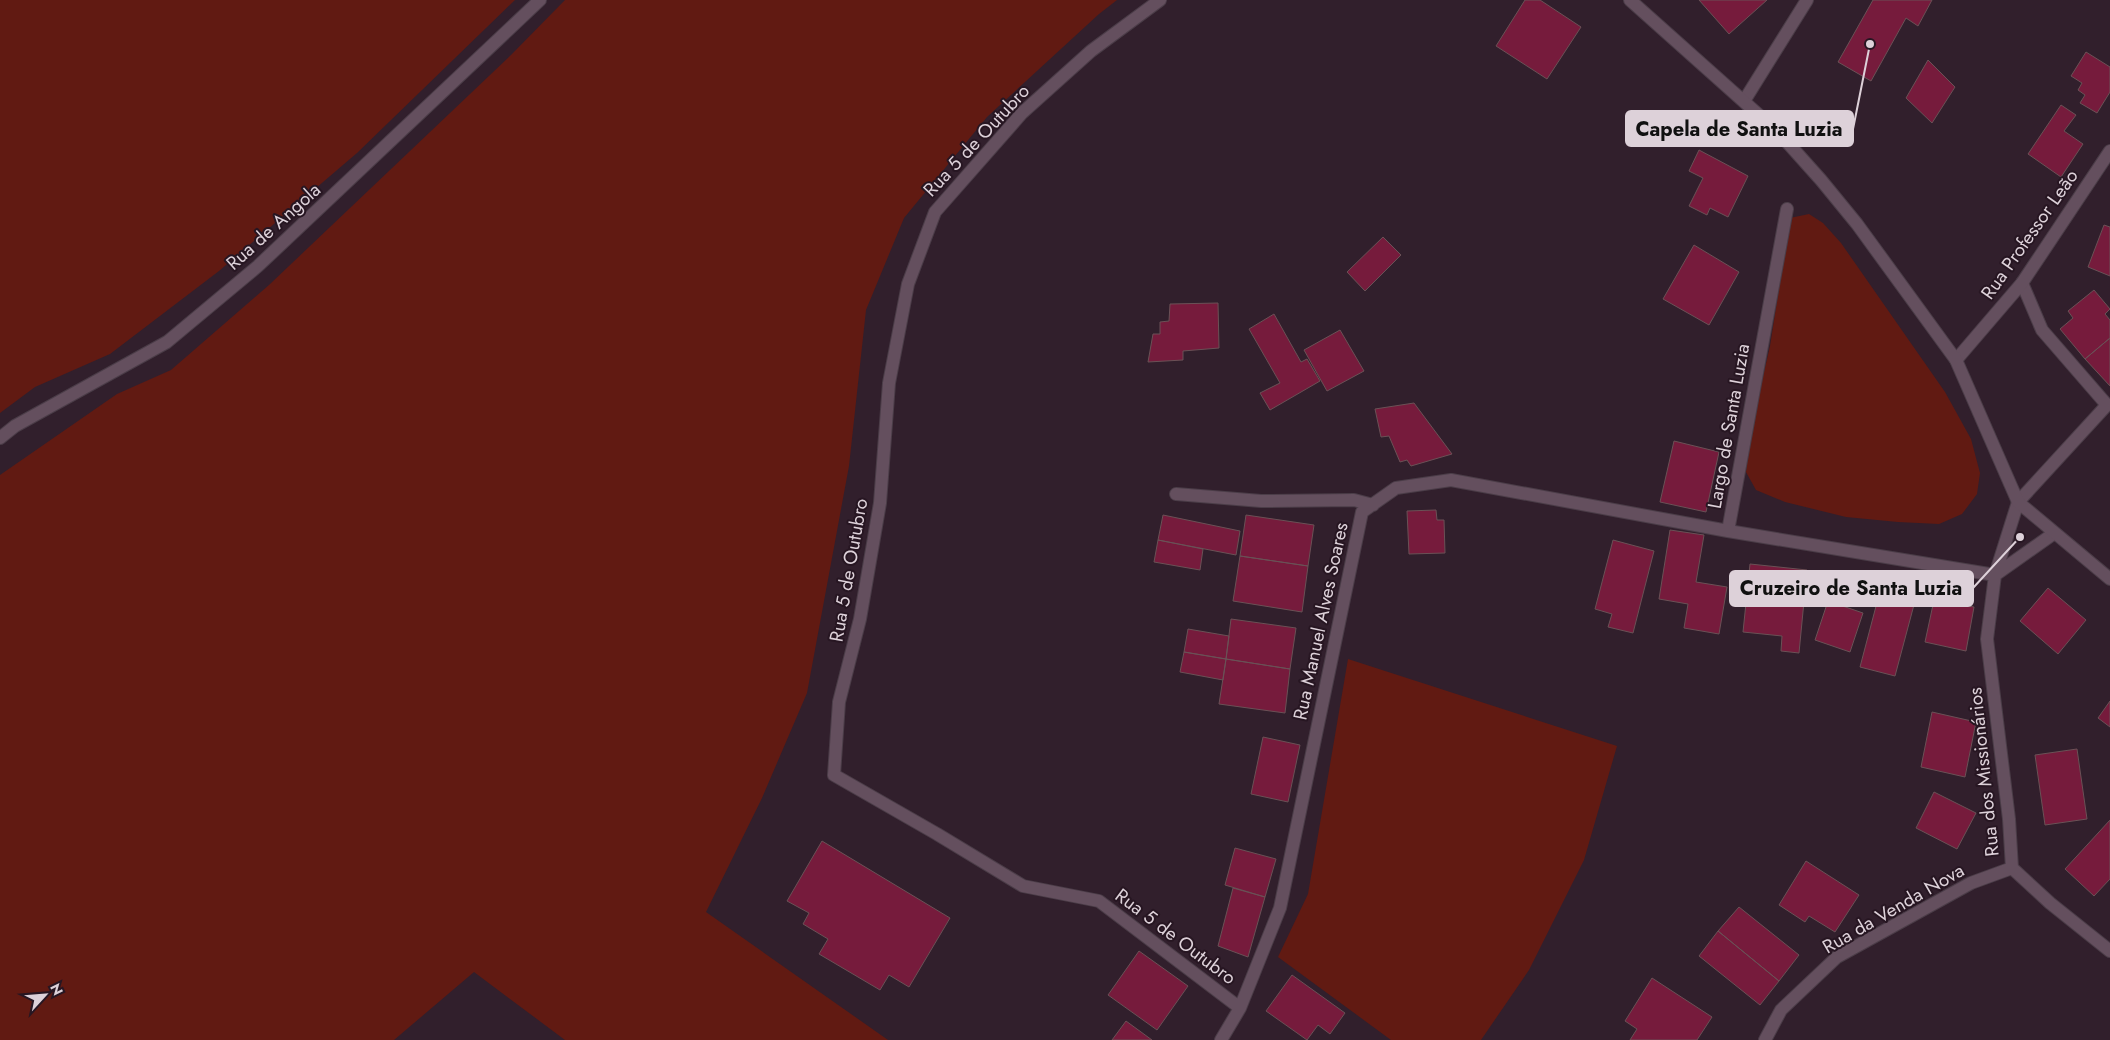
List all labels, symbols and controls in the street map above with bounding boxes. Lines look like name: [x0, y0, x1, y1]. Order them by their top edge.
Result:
street label: Rua 5 de Outubro: [917, 78, 1036, 203]
callout: Capela de Santa Luzia: [1626, 111, 1853, 146]
text: Capela de Santa Luzia: [1636, 115, 1842, 144]
street label: Rua Professor Leão: [1974, 164, 2084, 305]
street label: Rua de Angola: [220, 177, 327, 276]
street label: Largo de Santa Luzia: [1701, 341, 1756, 511]
street label: Rua 5 de Outubro: [823, 496, 874, 644]
street label: Rua Manuel Alves Soares: [1286, 519, 1355, 722]
callout: Cruzeiro de Santa Luzia: [1730, 571, 1973, 606]
text: Cruzeiro de Santa Luzia: [1740, 574, 1962, 603]
street label: Rua dos Missionários: [1961, 686, 2006, 858]
street label: Rua da Venda Nova: [1817, 857, 1969, 960]
street label: Rua 5 de Outubro: [1110, 882, 1242, 991]
north arrow: [20, 970, 70, 1020]
text: N: [45, 980, 68, 999]

